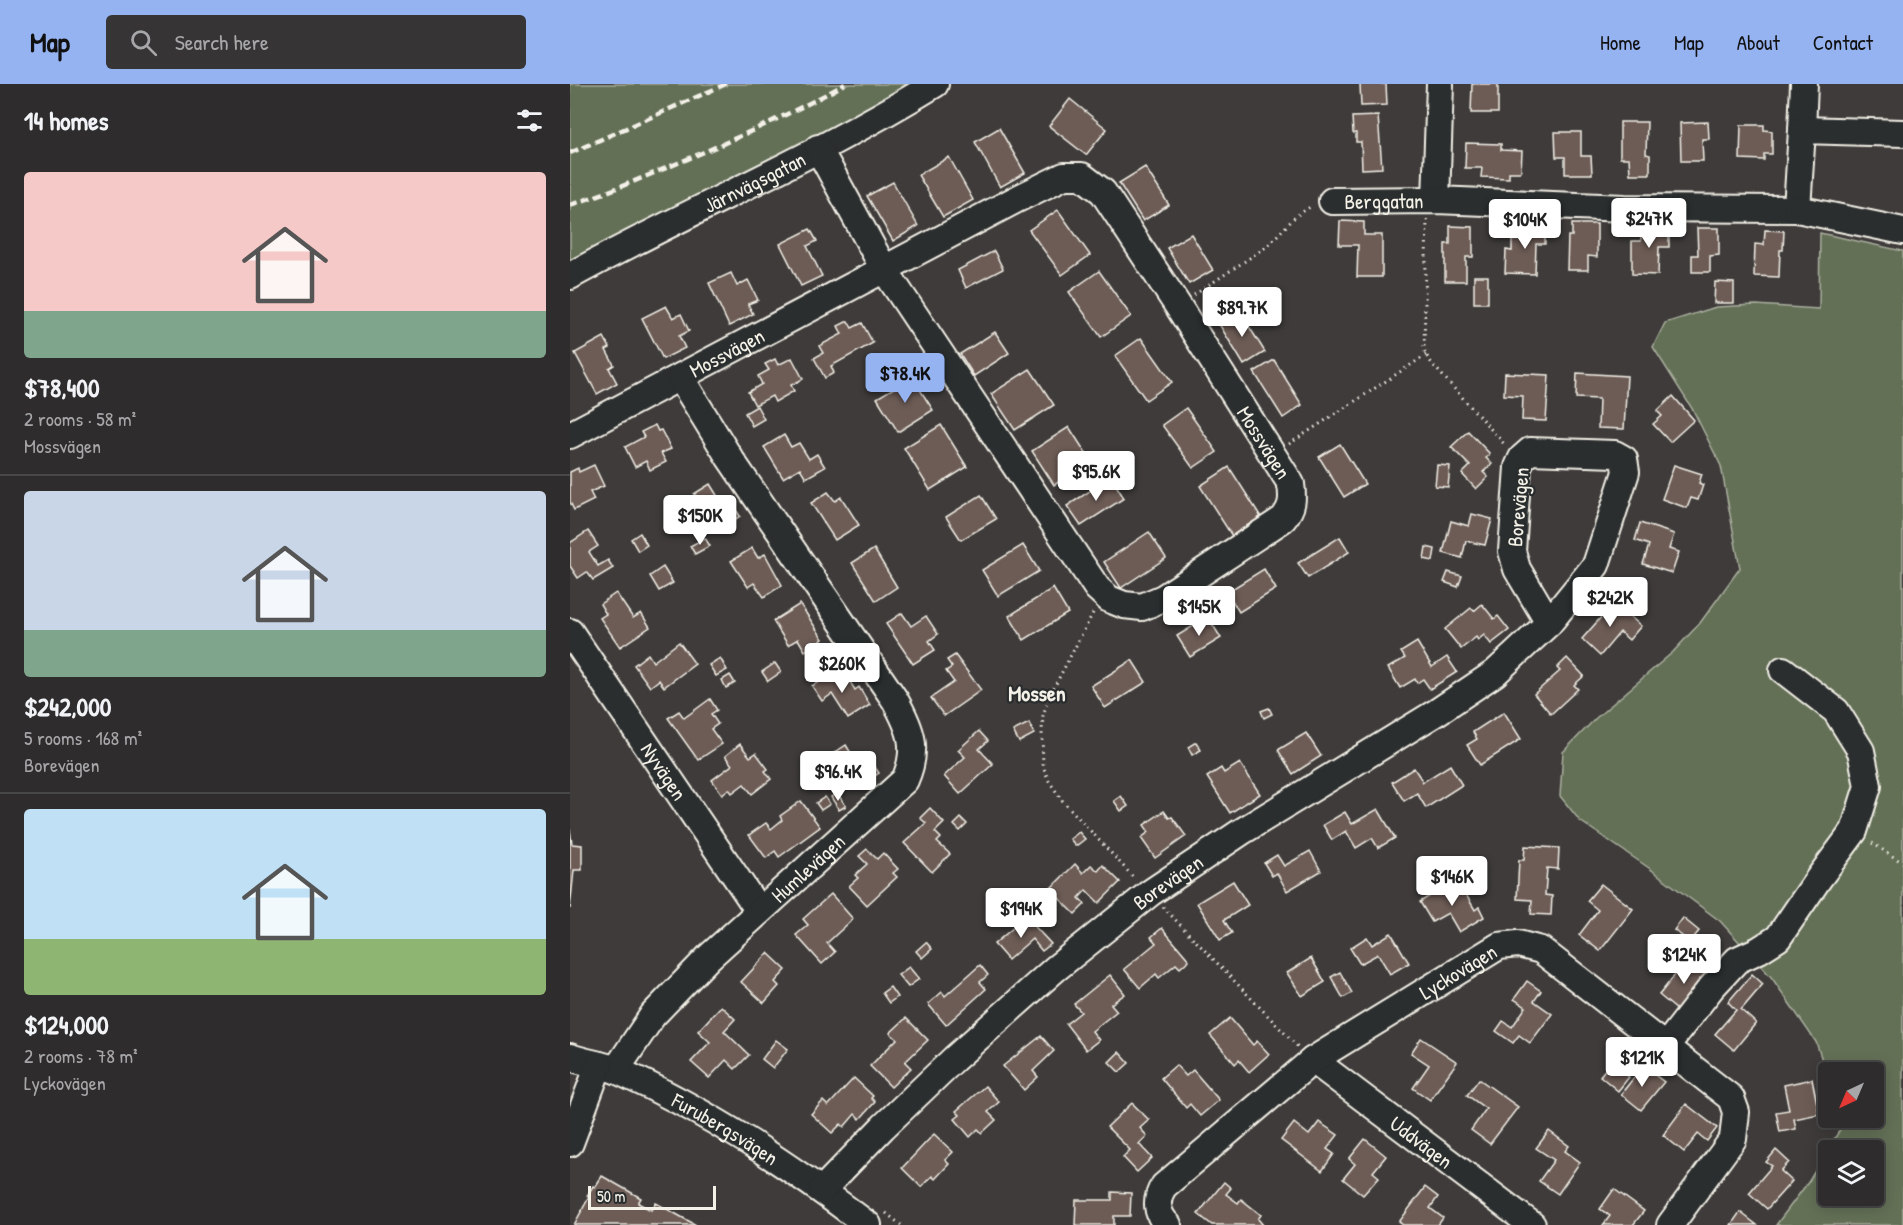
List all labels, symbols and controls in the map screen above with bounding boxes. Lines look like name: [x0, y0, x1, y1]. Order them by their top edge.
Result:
search box: [106, 15, 526, 69]
text: Map: [30, 23, 70, 61]
icon: search: [127, 26, 160, 59]
text: Search here: [175, 27, 269, 57]
text: Home: [1600, 28, 1641, 57]
text: Map: [1674, 28, 1704, 57]
text: About: [1737, 28, 1780, 57]
text: Contact: [1813, 28, 1873, 57]
text: 14 homes: [24, 103, 109, 138]
icon: filters: [513, 104, 546, 137]
street label: Järnvägsgatan: [699, 144, 810, 219]
street label: Berggatan: [1344, 186, 1424, 215]
pin: $247K: [1607, 198, 1691, 249]
pin: $104K: [1483, 199, 1567, 250]
text: $247K: [1625, 204, 1673, 231]
text: $104K: [1503, 205, 1547, 232]
icon: home: [231, 211, 339, 319]
pin: $89.7K: [1193, 287, 1291, 338]
text: $89.7K: [1217, 293, 1267, 320]
street label: Mossvägen: [684, 321, 769, 384]
pin: $78.4K: [856, 353, 954, 404]
text: $78.4K: [880, 359, 930, 386]
text: $78,400: [24, 370, 100, 405]
street label: Mossvägen: [1231, 400, 1298, 484]
text: 2 rooms · 58 m²: [24, 405, 136, 432]
text: Mossvägen: [24, 432, 101, 459]
pin: $95.6K: [1047, 451, 1145, 502]
text: $95.6K: [1072, 457, 1120, 484]
street label: Borevägen: [1500, 466, 1536, 548]
pin: $150K: [658, 495, 742, 546]
text: $150K: [677, 501, 723, 528]
icon: home: [231, 530, 339, 638]
pin: $242K: [1568, 577, 1652, 628]
text: $242K: [1587, 583, 1633, 610]
pin: $145K: [1157, 586, 1241, 637]
text: $145K: [1177, 592, 1221, 619]
pin: $260K: [800, 643, 884, 694]
text: $260K: [819, 649, 865, 676]
district label: Mossen: [1008, 678, 1066, 708]
text: $242,000: [24, 689, 111, 724]
text: 5 rooms · 168 m²: [24, 724, 142, 751]
street label: Nyvägen: [634, 736, 694, 806]
text: Borevägen: [24, 751, 100, 778]
pin: $96.4K: [789, 751, 887, 802]
text: $96.4K: [814, 757, 862, 784]
street label: Humlevägen: [765, 827, 851, 909]
street label: Borevägen: [1126, 847, 1209, 916]
icon: home: [231, 848, 339, 956]
pin: $146K: [1410, 856, 1494, 907]
text: $146K: [1430, 862, 1474, 889]
pin: $194K: [979, 888, 1063, 939]
text: $194K: [1000, 894, 1042, 921]
pin: $124K: [1642, 934, 1726, 985]
street label: Lyckovägen: [1413, 937, 1502, 1006]
text: $124K: [1662, 940, 1706, 967]
text: $124,000: [24, 1007, 109, 1042]
pin: $121K: [1600, 1037, 1684, 1088]
text: 2 rooms · 78 m²: [24, 1042, 138, 1069]
text: $121K: [1620, 1043, 1664, 1070]
north arrow: [1818, 1062, 1884, 1128]
map controls: [1818, 1062, 1884, 1206]
text: Lyckovägen: [24, 1069, 106, 1096]
street label: Furubergsvägen: [666, 1085, 784, 1172]
street label: Uddvägen: [1384, 1109, 1459, 1175]
button: layers: [1818, 1140, 1884, 1206]
scale bar: [588, 1183, 716, 1210]
text: 50 m: [597, 1185, 626, 1207]

